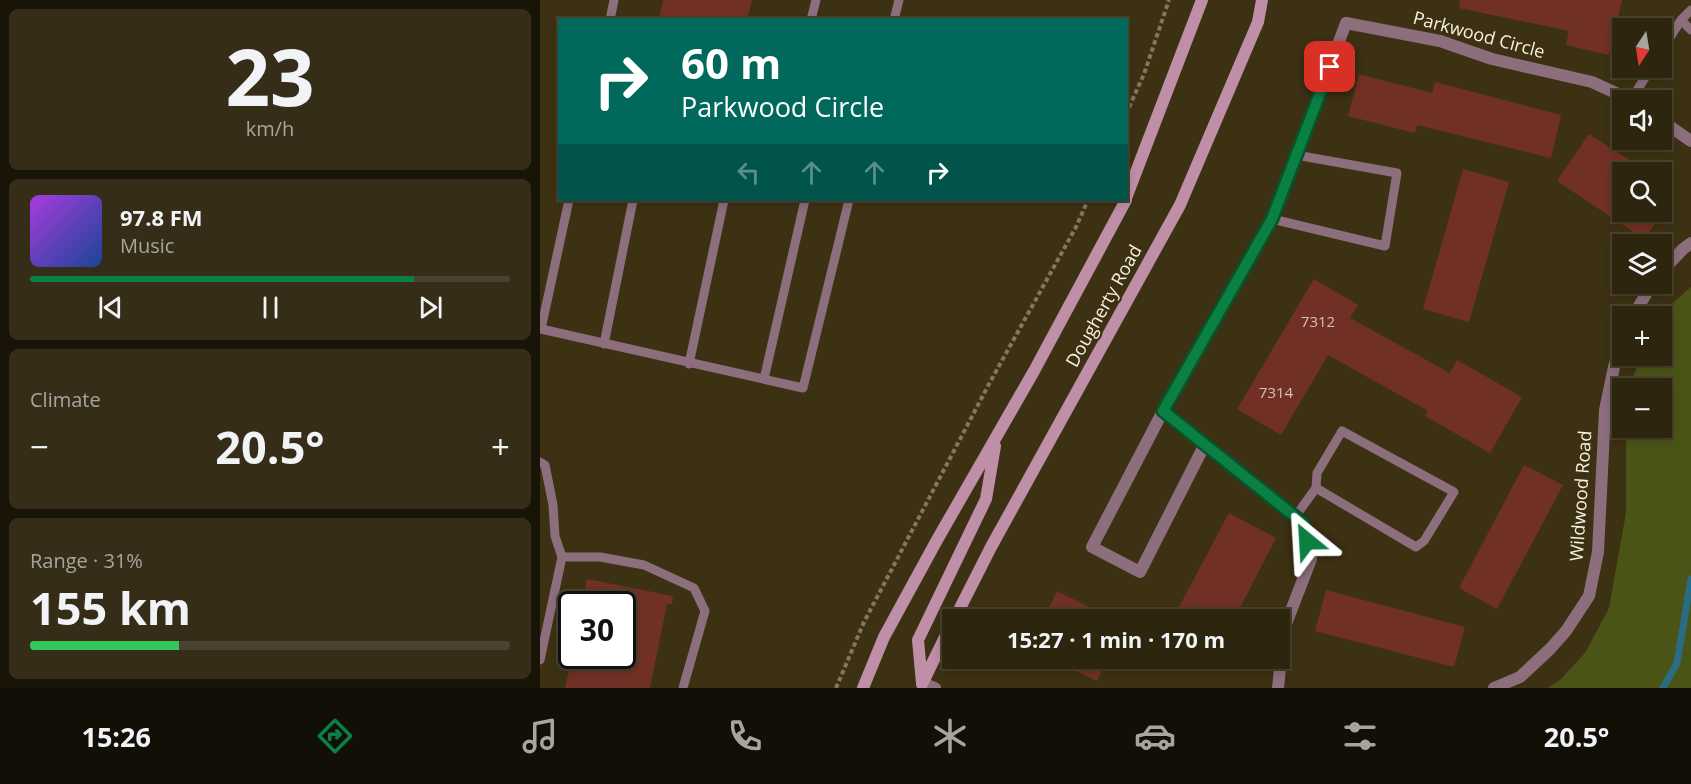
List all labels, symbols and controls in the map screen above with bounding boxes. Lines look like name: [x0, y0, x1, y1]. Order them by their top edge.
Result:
street label: Parkwood Circle: [1411, 5, 1548, 63]
north arrow: [1612, 18, 1672, 78]
map controls: [1612, 18, 1672, 438]
text: 23: [225, 23, 315, 129]
text: 60 m: [681, 34, 781, 91]
pin: [1304, 41, 1355, 92]
icon: right: [582, 42, 660, 120]
icon: arrive: [1313, 50, 1346, 83]
text: Parkwood Circle: [681, 88, 884, 125]
button: sound: [1612, 90, 1672, 150]
text: km/h: [246, 115, 294, 142]
icon: left: [732, 156, 765, 189]
icon: ahead: [795, 156, 828, 189]
icon: ahead: [858, 156, 891, 189]
icon: right: [921, 156, 954, 189]
button: search: [1612, 162, 1672, 222]
text: 97.8 FM: [120, 202, 203, 232]
text: Music: [120, 232, 174, 259]
button: layers: [1612, 234, 1672, 294]
street label: Dougherty Road: [1060, 240, 1147, 371]
icon: previous: [94, 291, 127, 324]
icon: pause: [254, 291, 287, 324]
icon: next: [414, 291, 447, 324]
button: +: [1612, 306, 1672, 366]
house number: 7312: [1301, 311, 1335, 331]
button: −: [1612, 378, 1672, 438]
house number: 7314: [1259, 382, 1294, 402]
text: Climate: [30, 386, 101, 413]
text: 20.5°: [215, 416, 325, 477]
text: −: [30, 424, 49, 469]
text: +: [491, 424, 510, 469]
street label: Wildwood Road: [1563, 430, 1597, 562]
position arrow: [1275, 509, 1339, 573]
text: Range · 31%: [30, 547, 143, 574]
text: 155 km: [30, 577, 191, 638]
speed limit sign: 30: [558, 591, 636, 669]
text: 15:27 · 1 min · 170 m: [1007, 624, 1225, 654]
icon: directions: [314, 715, 356, 757]
icon: music: [519, 715, 561, 757]
icon: phone: [724, 715, 766, 757]
icon: climate: [929, 715, 971, 757]
icon: car: [1134, 715, 1176, 757]
icon: filters: [1339, 715, 1381, 757]
text: 15:26: [81, 718, 151, 755]
text: 20.5°: [1544, 718, 1609, 755]

